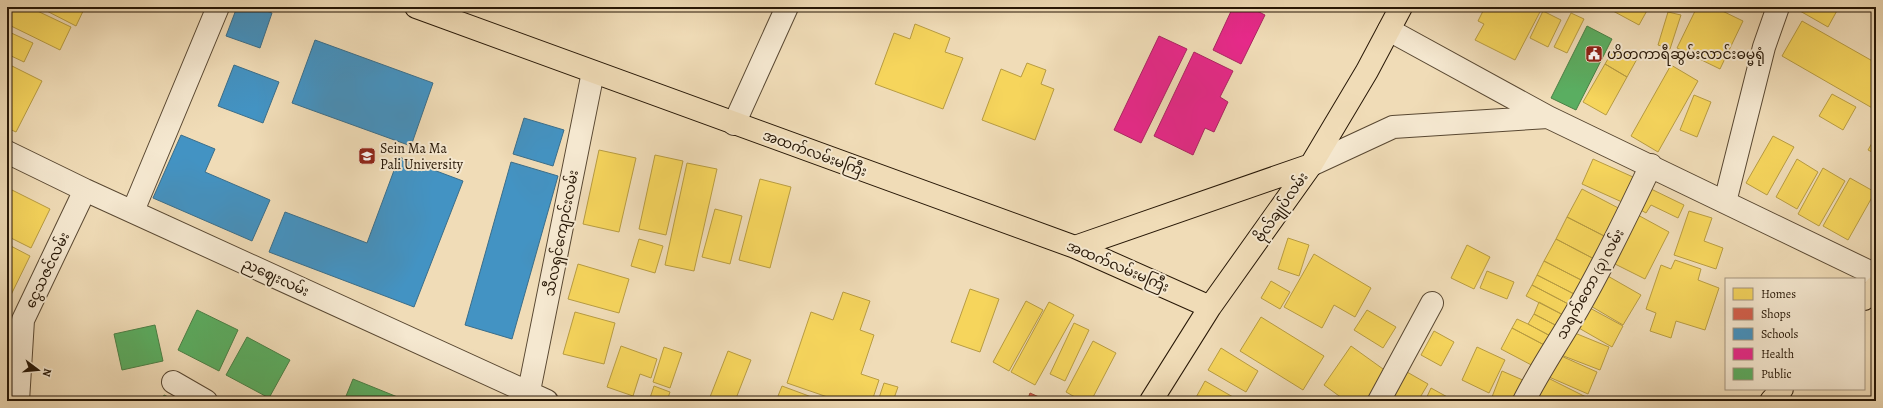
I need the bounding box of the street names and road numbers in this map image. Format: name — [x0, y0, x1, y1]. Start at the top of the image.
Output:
street label: အထက်လမ်းမကြီး — [759, 125, 870, 183]
street label: သီလရှင်ကျောင်းလမ်း — [539, 168, 585, 298]
street label: ဗိုလ်ချုပ်လမ်း — [1249, 168, 1314, 247]
street label: သရက်တော (၃) လမ်း — [1551, 225, 1631, 344]
street label: ငွေသဇင်လမ်း — [20, 229, 75, 312]
street label: အထက်လမ်းမကြီး — [1063, 235, 1172, 298]
street label: ညဈေးလမ်း — [239, 253, 313, 303]

